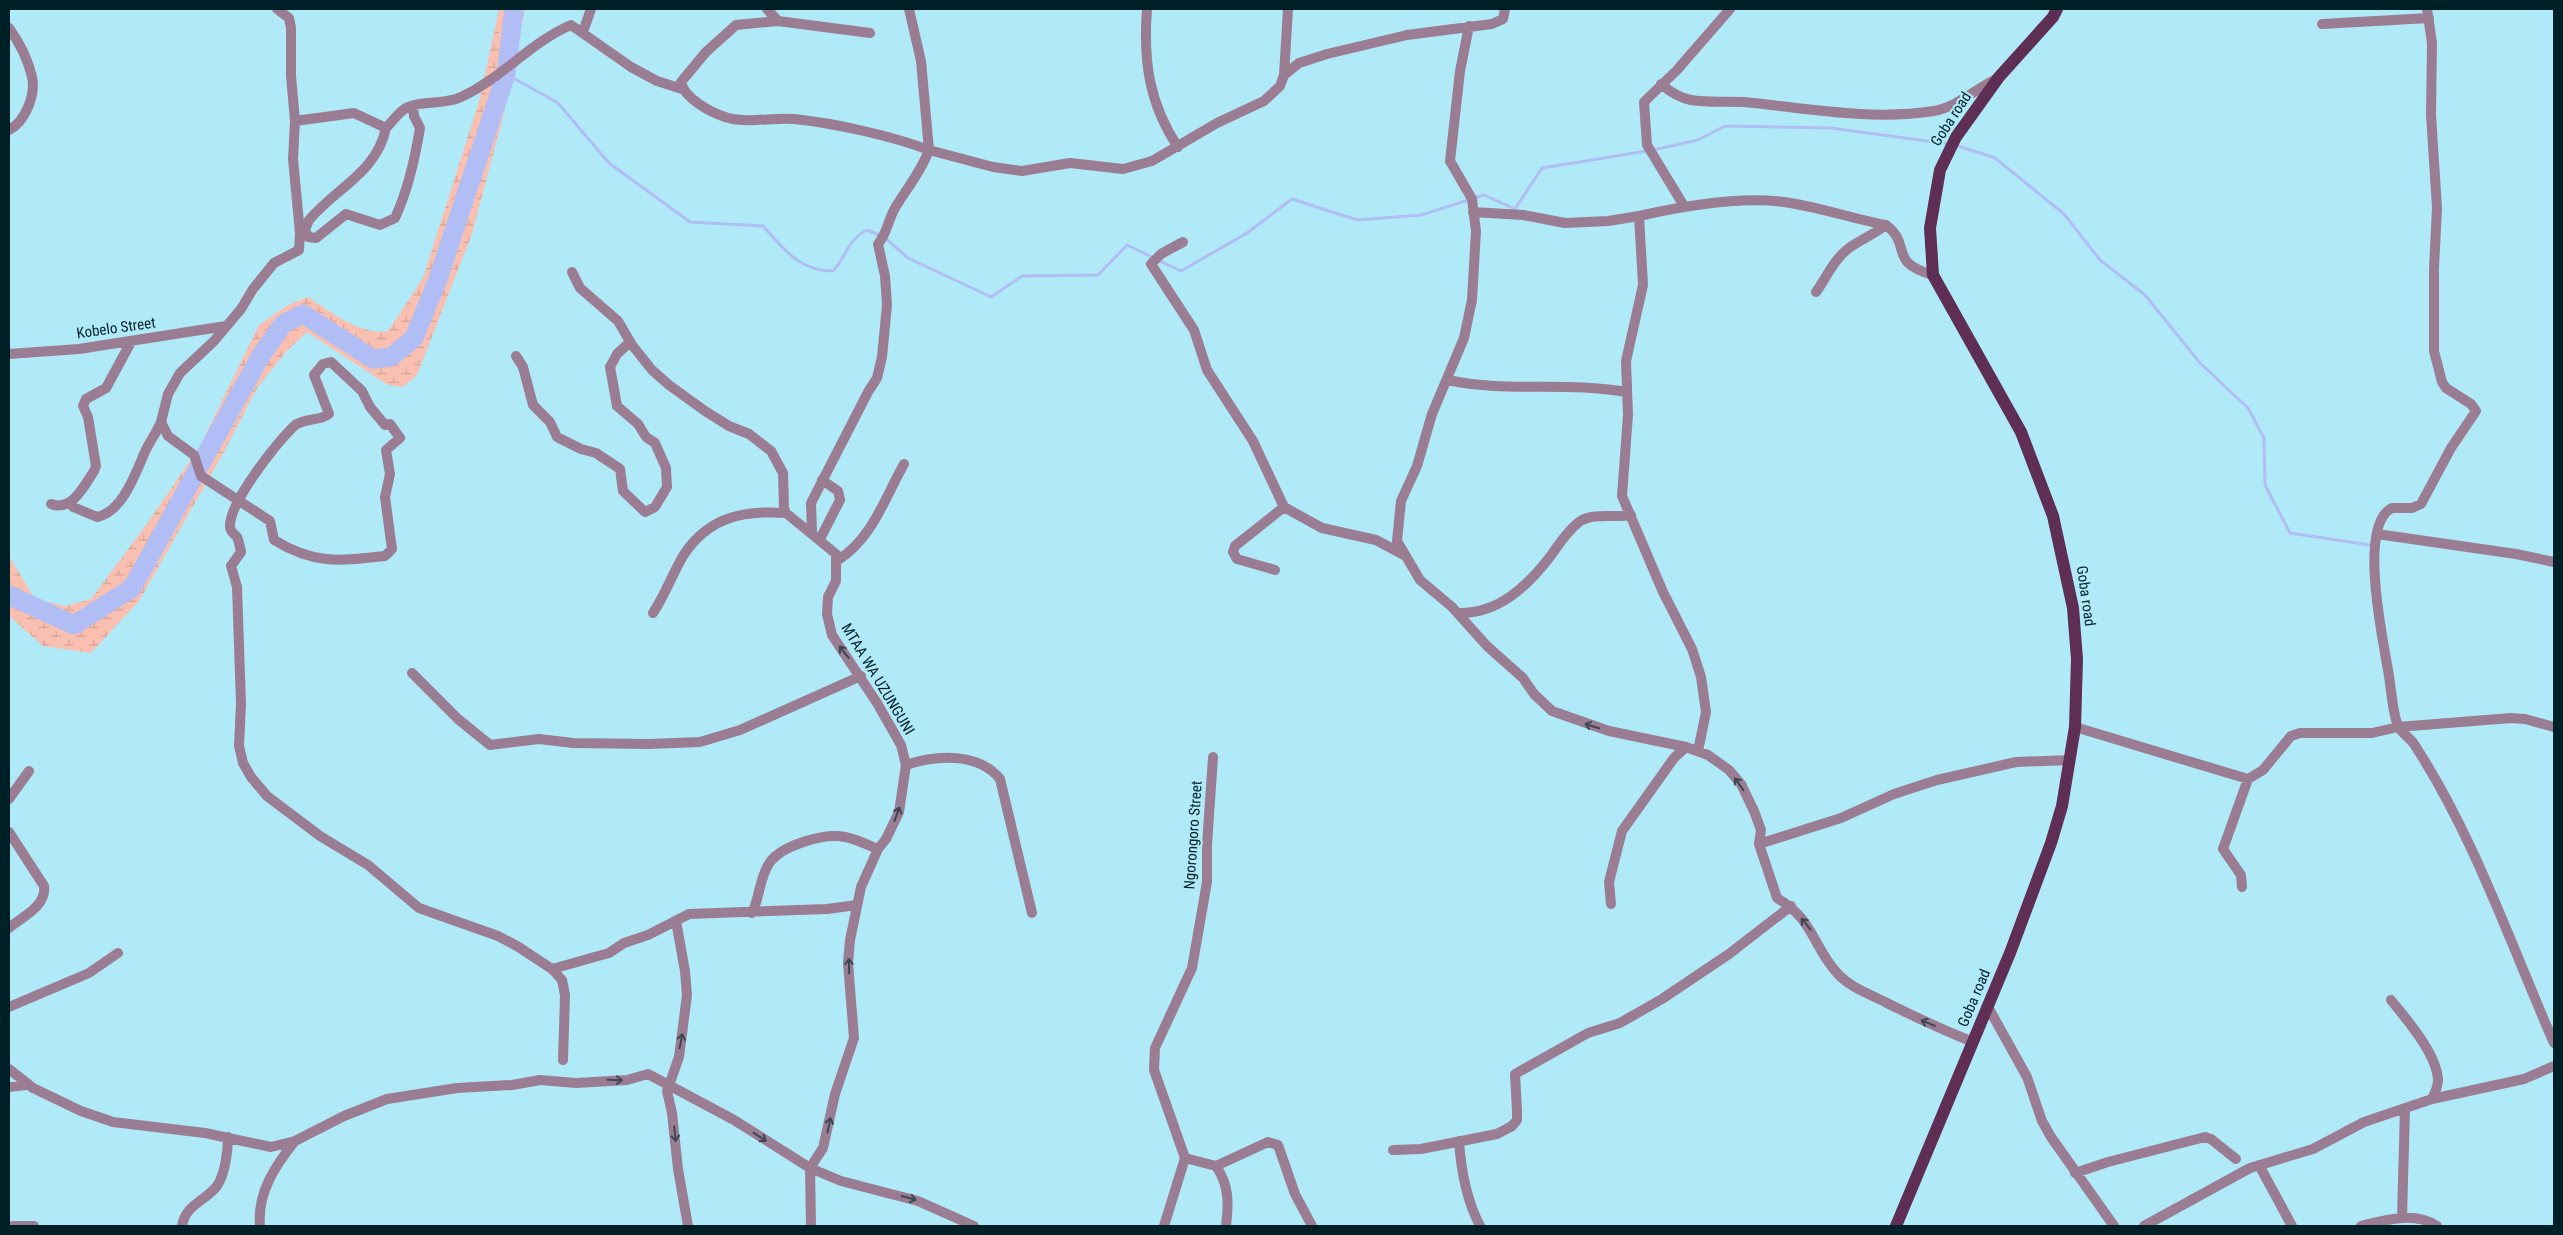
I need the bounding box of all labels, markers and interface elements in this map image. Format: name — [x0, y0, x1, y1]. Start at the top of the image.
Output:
street label: Goba road — [1927, 89, 1975, 149]
street label: Kobelo Street — [75, 314, 157, 342]
street label: Goba road — [2073, 565, 2099, 627]
street label: MTAA WA UZUNGUNI — [838, 620, 918, 738]
one-way arrow — [838, 646, 849, 659]
one-way arrow — [1585, 720, 1601, 730]
one-way arrow — [1734, 777, 1744, 791]
street label: Ngorongoro Street — [1180, 780, 1206, 890]
one-way arrow — [893, 807, 902, 822]
one-way arrow — [1801, 918, 1812, 931]
one-way arrow — [844, 959, 854, 975]
street label: Goba road — [1954, 966, 1994, 1030]
one-way arrow — [1921, 1018, 1936, 1027]
one-way arrow — [677, 1033, 686, 1049]
one-way arrow — [606, 1075, 623, 1085]
one-way arrow — [825, 1117, 834, 1133]
one-way arrow — [670, 1125, 680, 1141]
one-way arrow — [752, 1133, 766, 1143]
one-way arrow — [900, 1194, 916, 1203]

